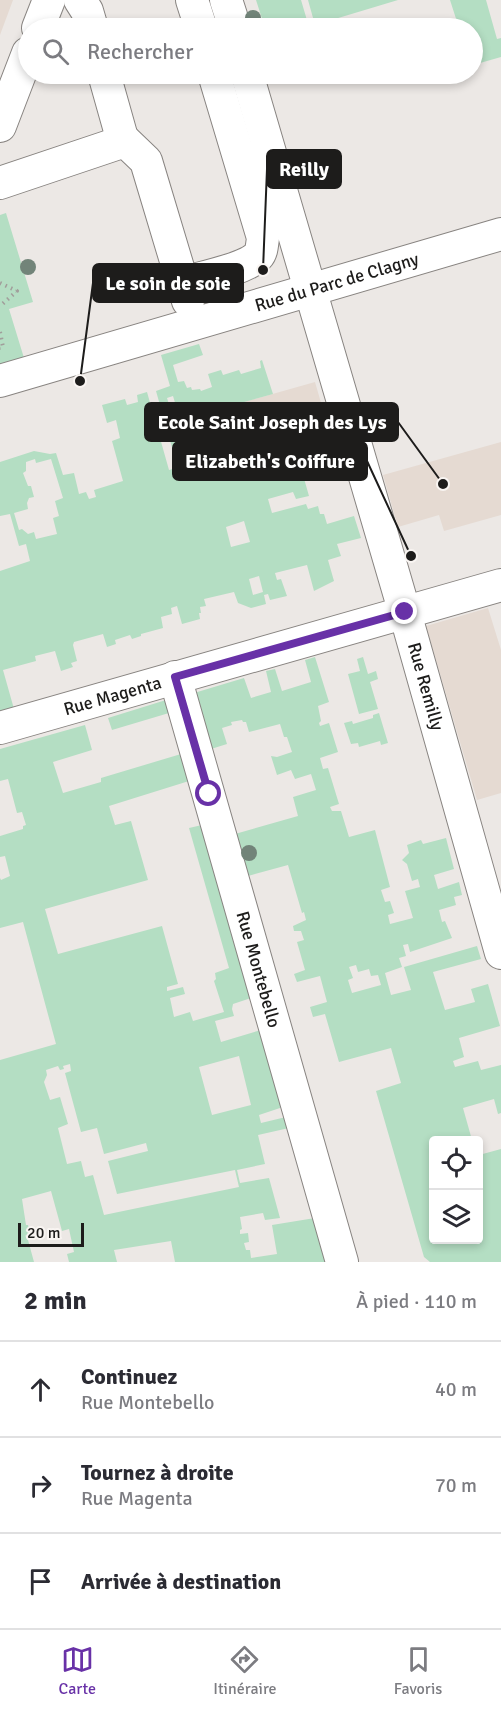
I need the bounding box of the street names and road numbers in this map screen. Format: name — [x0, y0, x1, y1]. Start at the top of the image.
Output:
street label: Rue du Parc de Clagny — [252, 248, 422, 317]
street label: Rue Remilly — [403, 640, 449, 734]
street label: Rue Magenta — [61, 671, 164, 720]
street label: Rue Montebello — [231, 909, 286, 1030]

